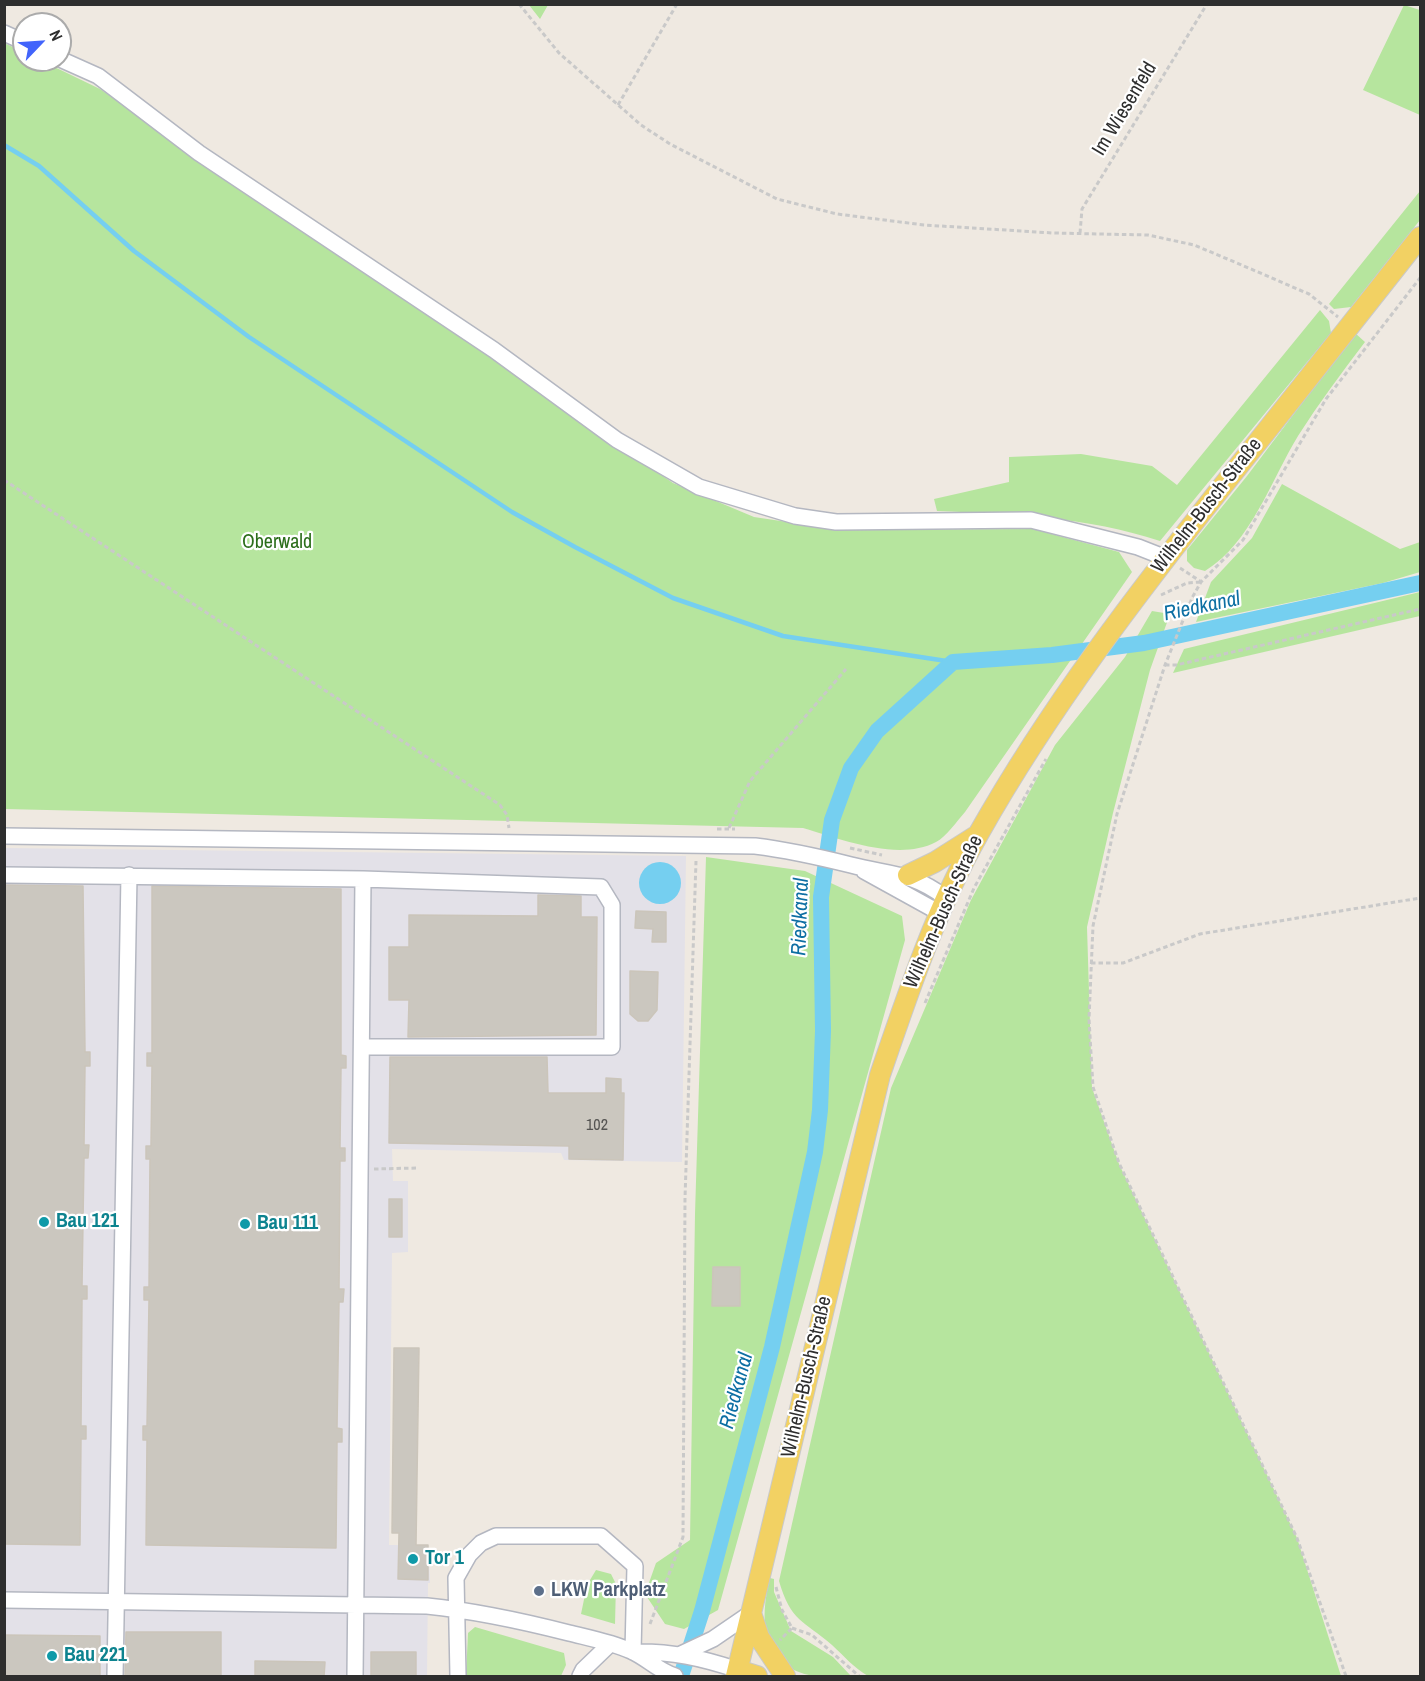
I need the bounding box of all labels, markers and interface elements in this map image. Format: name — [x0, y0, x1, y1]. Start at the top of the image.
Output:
north arrow — [12, 12, 72, 72]
text: N — [45, 26, 68, 44]
street label: Im Wiesenfeld — [1088, 58, 1162, 160]
street label: Wilhelm-Busch-Straße — [1147, 434, 1267, 578]
park label: Oberwald — [242, 531, 312, 555]
water label: Riedkanal — [1161, 587, 1243, 627]
street label: Wilhelm-Busch-Straße — [899, 832, 989, 992]
water label: Riedkanal — [787, 878, 815, 956]
house number: 102 — [586, 1116, 608, 1136]
place label: Bau 121 — [56, 1210, 119, 1234]
place label: Bau 111 — [257, 1212, 318, 1236]
marker: Bau 121 — [37, 1215, 51, 1229]
marker: Bau 111 — [238, 1217, 252, 1231]
street label: Wilhelm-Busch-Straße — [777, 1294, 837, 1460]
water label: Riedkanal — [715, 1350, 759, 1432]
place label: Tor 1 — [425, 1547, 464, 1571]
marker: Tor 1 — [406, 1552, 420, 1566]
place label: LKW Parkplatz — [551, 1579, 666, 1603]
marker: LKW Parkplatz — [532, 1584, 546, 1598]
place label: Bau 221 — [64, 1644, 127, 1668]
marker: Bau 221 — [45, 1649, 59, 1663]

